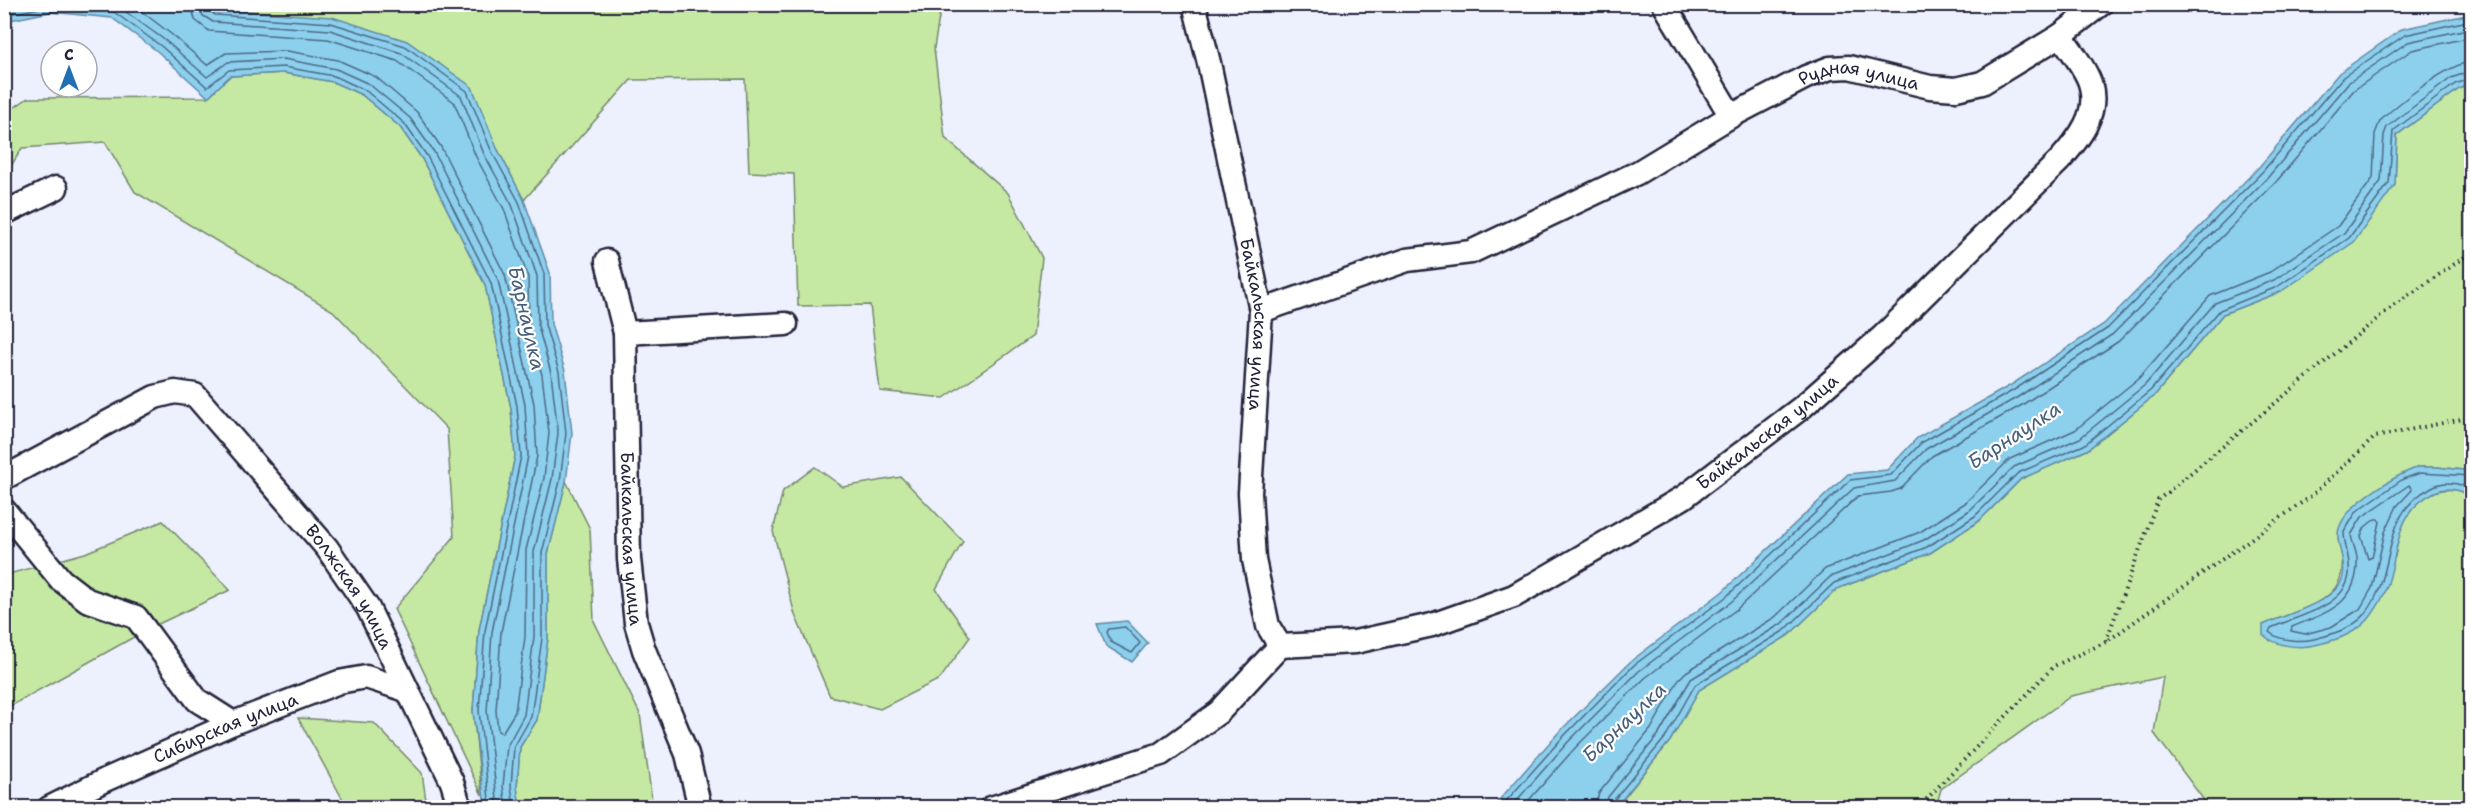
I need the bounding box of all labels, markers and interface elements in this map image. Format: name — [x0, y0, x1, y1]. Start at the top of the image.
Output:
north arrow — [39, 39, 99, 99]
text: С — [64, 44, 74, 65]
street label: Рудная улица — [1794, 55, 1922, 96]
street label: Байкальская улица — [1234, 236, 1273, 411]
water label: Барнаулка — [502, 263, 552, 373]
street label: Байкальская улица — [1692, 369, 1843, 495]
water label: Барнаулка — [1962, 395, 2066, 475]
street label: Байкальская улица — [615, 452, 648, 627]
street label: Волжская улица — [300, 519, 398, 653]
water label: Барнаулка — [1576, 676, 1672, 768]
street label: Сибирская улица — [150, 687, 301, 769]

